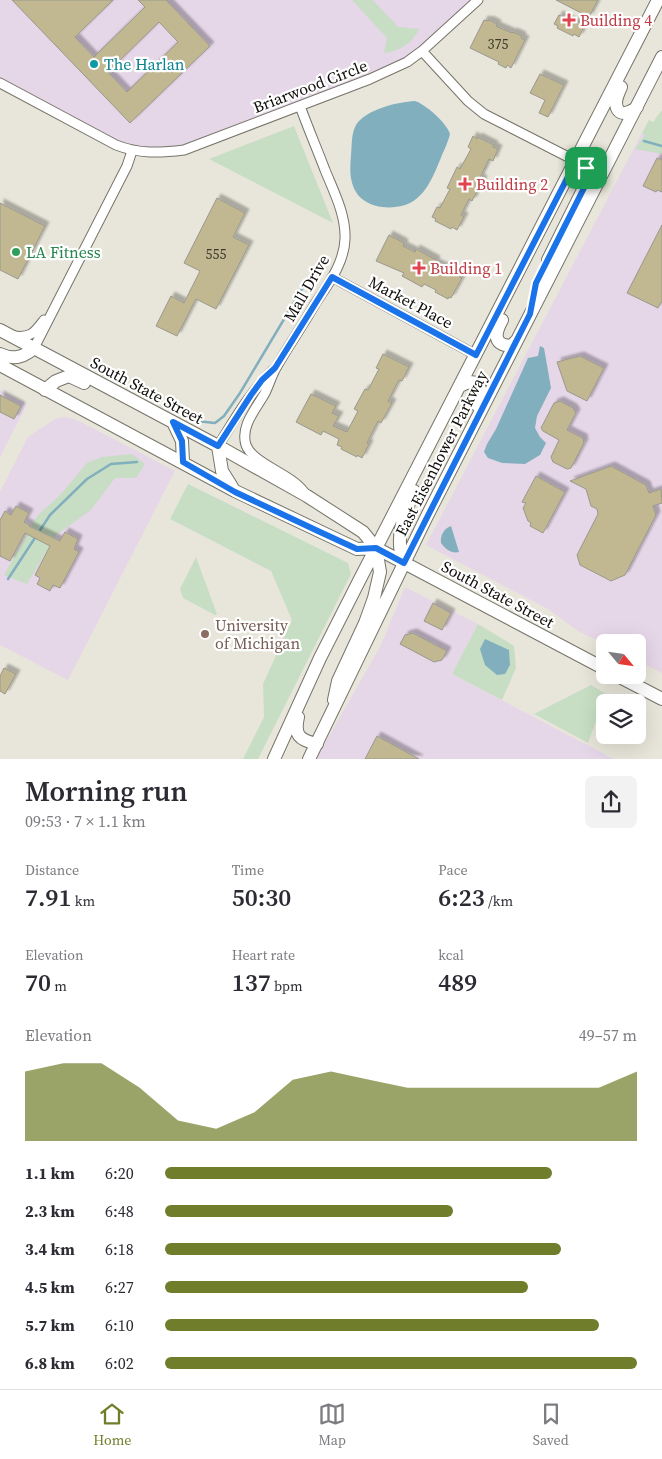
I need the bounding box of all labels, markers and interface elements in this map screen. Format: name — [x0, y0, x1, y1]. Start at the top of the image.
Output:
place label: Building 4 — [580, 9, 652, 31]
marker: Building 4 — [562, 13, 576, 27]
house number: 375 — [488, 34, 509, 54]
place label: The Harlan — [104, 53, 185, 75]
street label: Briarwood Circle — [250, 54, 370, 118]
marker: The Harlan — [88, 58, 100, 70]
pin — [565, 147, 607, 189]
icon: arrive — [572, 154, 600, 182]
place label: Building 2 — [476, 173, 548, 195]
marker: Building 2 — [458, 177, 472, 191]
place label: LA Fitness — [26, 241, 101, 263]
house number: 555 — [206, 244, 227, 264]
marker: LA Fitness — [10, 246, 22, 258]
street label: Mall Drive — [278, 250, 334, 326]
place label: Building 1 — [430, 257, 502, 279]
marker: Building 1 — [412, 261, 426, 275]
street label: Market Place — [365, 271, 457, 333]
street label: South State Street — [87, 351, 208, 429]
street label: East Eisenhower Parkway — [390, 366, 493, 539]
street label: South State Street — [438, 555, 559, 633]
place label: University of Michigan — [215, 614, 300, 654]
marker: University of Michigan — [199, 628, 211, 640]
north arrow — [596, 634, 646, 684]
map controls — [596, 634, 646, 744]
button: layers — [596, 694, 646, 744]
text: Morning run — [25, 772, 188, 810]
button: share — [585, 776, 637, 828]
text: 09:53 · 7 × 1.1 km — [25, 810, 146, 832]
text: Distance — [25, 860, 79, 880]
text: Time — [232, 860, 264, 880]
text: Pace — [438, 860, 468, 880]
text: 7.91 — [25, 880, 72, 914]
text: 50:30 — [232, 880, 291, 914]
text: 6:23 — [438, 880, 485, 914]
text: km — [72, 891, 95, 911]
text: /km — [485, 891, 513, 911]
text: Elevation — [25, 945, 83, 965]
text: Heart rate — [232, 945, 295, 965]
text: kcal — [438, 945, 464, 965]
text: 70 — [25, 965, 51, 999]
text: 137 — [232, 965, 271, 999]
text: 489 — [438, 965, 477, 999]
text: m — [51, 976, 67, 996]
text: bpm — [271, 976, 303, 996]
text: Elevation — [25, 1024, 92, 1046]
text: 49–57 m — [579, 1024, 637, 1046]
text: 1.1 km — [25, 1162, 75, 1184]
text: 6:20 — [105, 1162, 134, 1184]
text: 2.3 km — [25, 1200, 75, 1222]
text: 6:48 — [105, 1200, 134, 1222]
text: 3.4 km — [25, 1238, 75, 1260]
text: 6:18 — [105, 1238, 134, 1260]
text: 4.5 km — [25, 1276, 75, 1298]
text: 6:27 — [105, 1276, 134, 1298]
text: 5.7 km — [25, 1314, 75, 1336]
text: 6:10 — [105, 1314, 134, 1336]
text: 6.8 km — [25, 1352, 75, 1374]
text: 6:02 — [105, 1352, 134, 1374]
tab: Home — [93, 1400, 132, 1450]
tab: Map — [318, 1400, 346, 1450]
tab: Saved — [533, 1400, 569, 1450]

